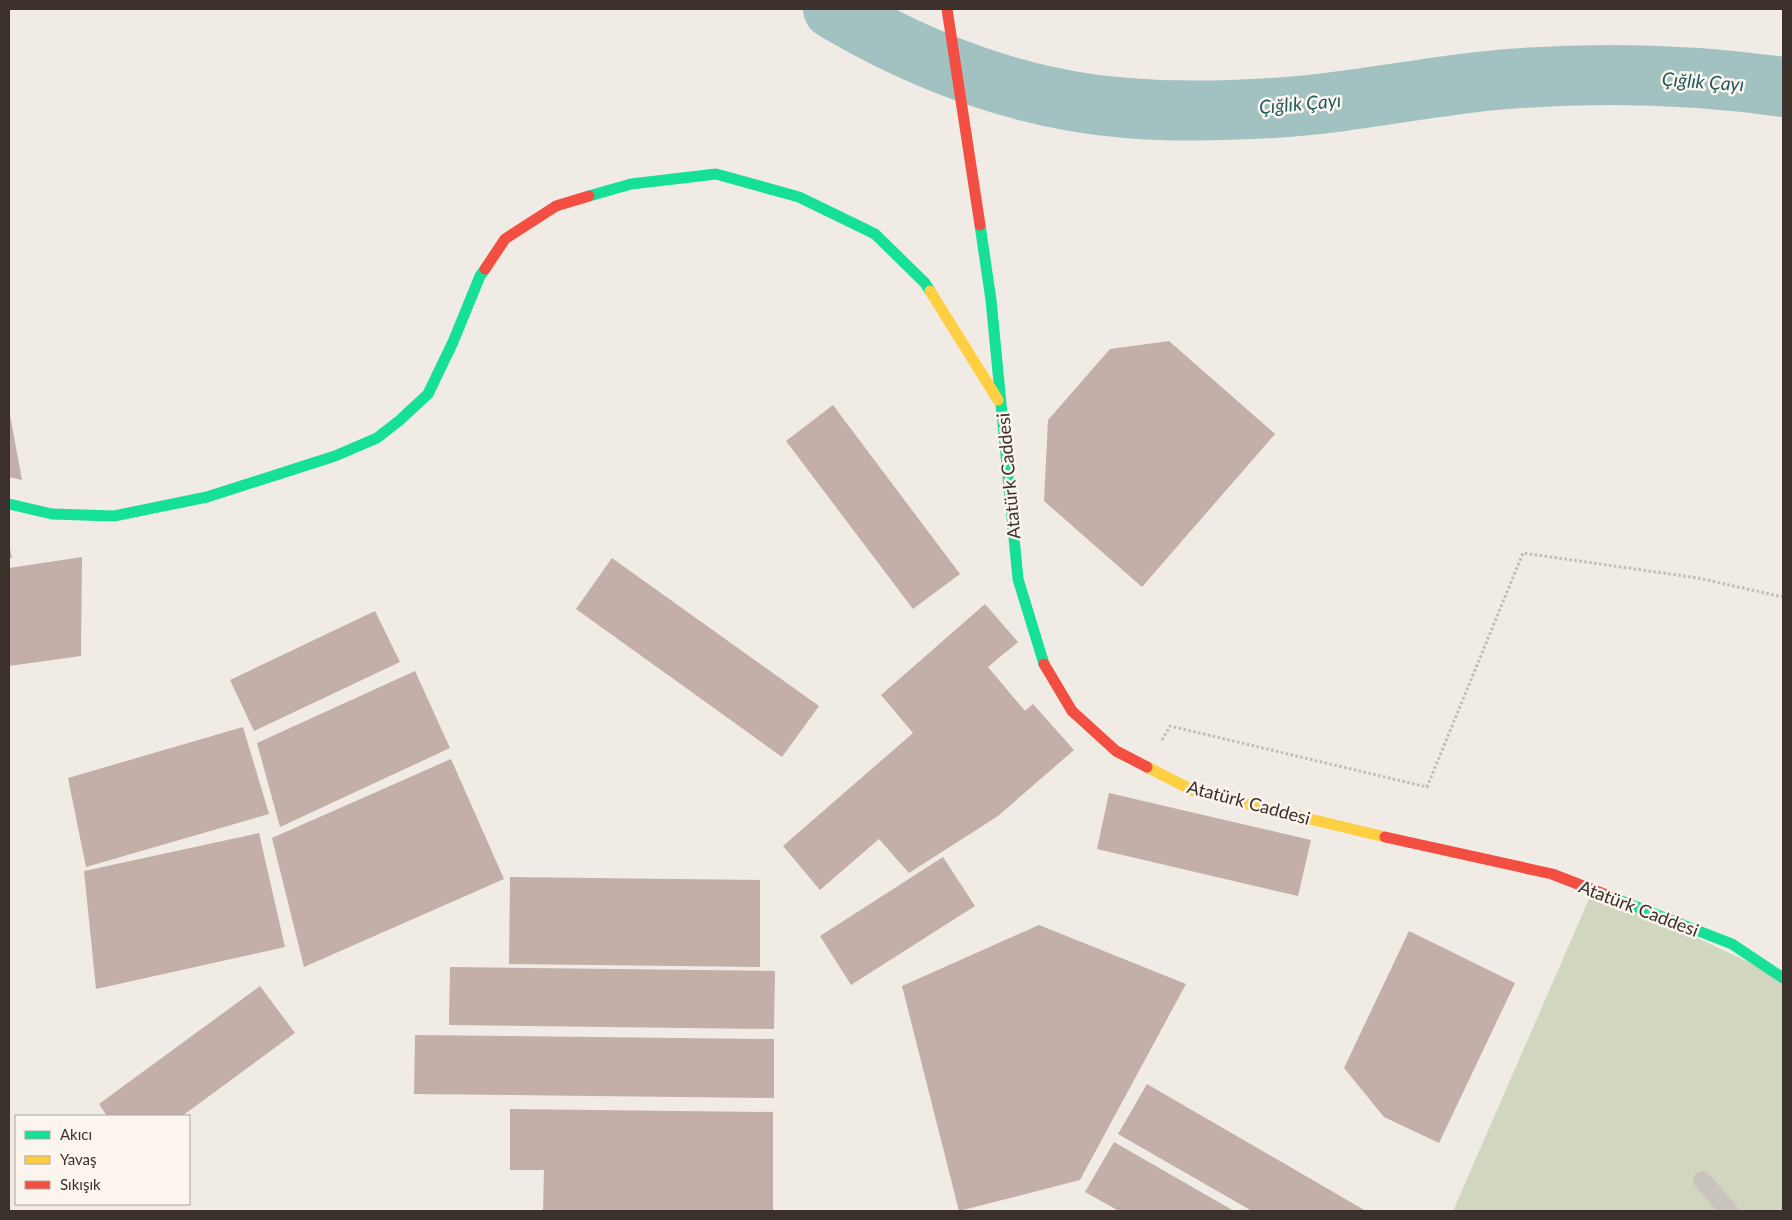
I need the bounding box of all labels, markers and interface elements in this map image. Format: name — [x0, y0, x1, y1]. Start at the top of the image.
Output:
water label: Çığlık Çayı — [1661, 67, 1745, 95]
water label: Çığlık Çayı — [1258, 88, 1342, 118]
street label: Atatürk Caddesi — [992, 412, 1024, 540]
street label: Atatürk Caddesi — [1185, 775, 1313, 829]
street label: Atatürk Caddesi — [1576, 875, 1702, 941]
legend — [15, 1115, 190, 1205]
text: Akıcı — [60, 1125, 92, 1143]
text: Yavaş — [60, 1150, 97, 1168]
text: Sıkışık — [60, 1175, 101, 1193]

